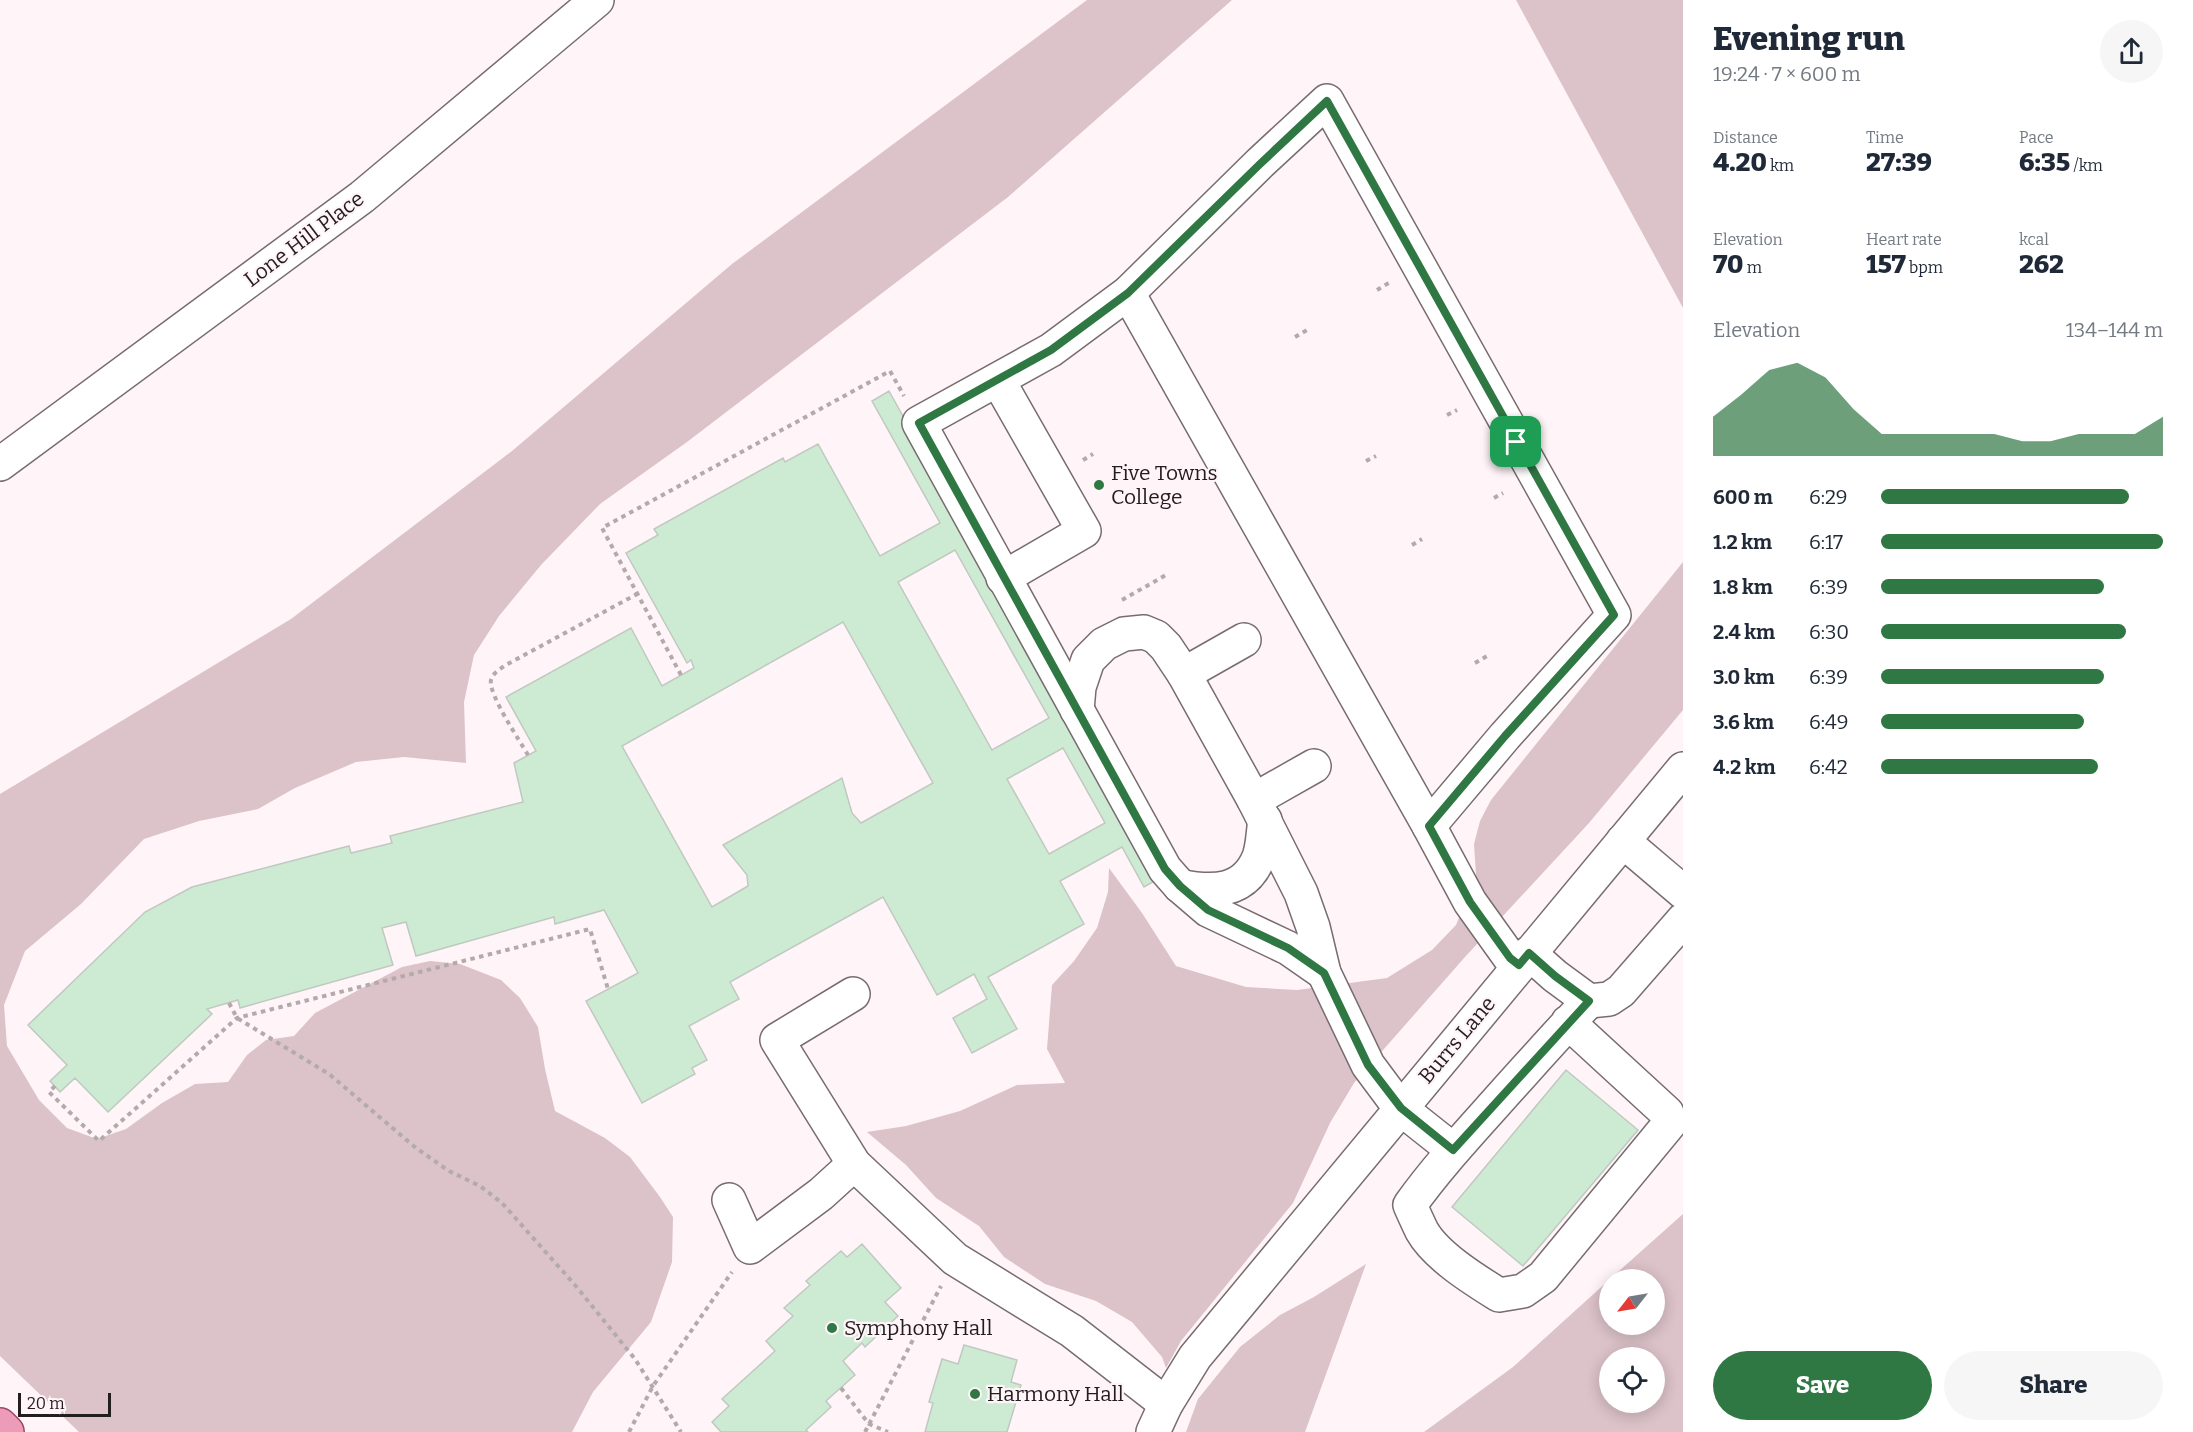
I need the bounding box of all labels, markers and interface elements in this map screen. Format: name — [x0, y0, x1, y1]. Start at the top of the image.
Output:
text: Evening run — [1713, 19, 1905, 59]
button: share — [2100, 20, 2163, 83]
text: 19:24 · 7 × 600 m — [1713, 62, 1860, 86]
text: Distance — [1713, 128, 1778, 147]
text: Time — [1866, 128, 1904, 147]
text: Pace — [2019, 128, 2054, 147]
text: 4.20 — [1713, 147, 1767, 178]
text: 27:39 — [1866, 147, 1932, 178]
text: 6:35 — [2019, 147, 2070, 178]
text: km — [1767, 156, 1794, 175]
text: /km — [2070, 156, 2103, 175]
street label: Lone Hill Place — [239, 186, 369, 292]
text: Elevation — [1713, 230, 1783, 249]
text: Heart rate — [1866, 230, 1942, 249]
text: kcal — [2019, 230, 2049, 249]
text: 70 — [1713, 249, 1743, 280]
text: 157 — [1866, 249, 1906, 280]
text: 262 — [2019, 249, 2064, 280]
text: m — [1743, 258, 1762, 277]
text: bpm — [1906, 258, 1943, 277]
text: Elevation — [1713, 318, 1800, 342]
text: 134–144 m — [2066, 318, 2163, 342]
pin — [1490, 416, 1541, 467]
icon: arrive — [1499, 425, 1532, 458]
place label: Five Towns College — [1111, 460, 1218, 510]
marker: Five Towns College — [1092, 478, 1106, 492]
text: 600 m — [1713, 485, 1773, 509]
text: 6:29 — [1809, 485, 1848, 509]
text: 1.2 km — [1713, 530, 1772, 554]
text: 6:17 — [1809, 530, 1843, 554]
text: 1.8 km — [1713, 575, 1773, 599]
text: 6:39 — [1809, 575, 1848, 599]
text: 2.4 km — [1713, 620, 1775, 644]
text: 6:30 — [1809, 620, 1849, 644]
text: 3.0 km — [1713, 665, 1775, 689]
text: 6:39 — [1809, 665, 1848, 689]
text: 3.6 km — [1713, 710, 1774, 734]
text: 6:49 — [1809, 710, 1848, 734]
text: 4.2 km — [1713, 755, 1775, 779]
text: 6:42 — [1809, 755, 1848, 779]
street label: Burrs Lane — [1413, 991, 1501, 1089]
north arrow — [1599, 1269, 1665, 1335]
map controls — [1599, 1269, 1665, 1413]
place label: Symphony Hall — [844, 1315, 992, 1341]
marker: Symphony Hall — [825, 1321, 839, 1335]
button: locate — [1599, 1347, 1665, 1413]
button: Save — [1713, 1351, 1932, 1420]
button: Share — [1944, 1351, 2163, 1420]
place label: Harmony Hall — [987, 1381, 1124, 1407]
marker: Harmony Hall — [968, 1387, 982, 1401]
scale bar — [18, 1390, 111, 1418]
text: 20 m — [27, 1394, 64, 1413]

